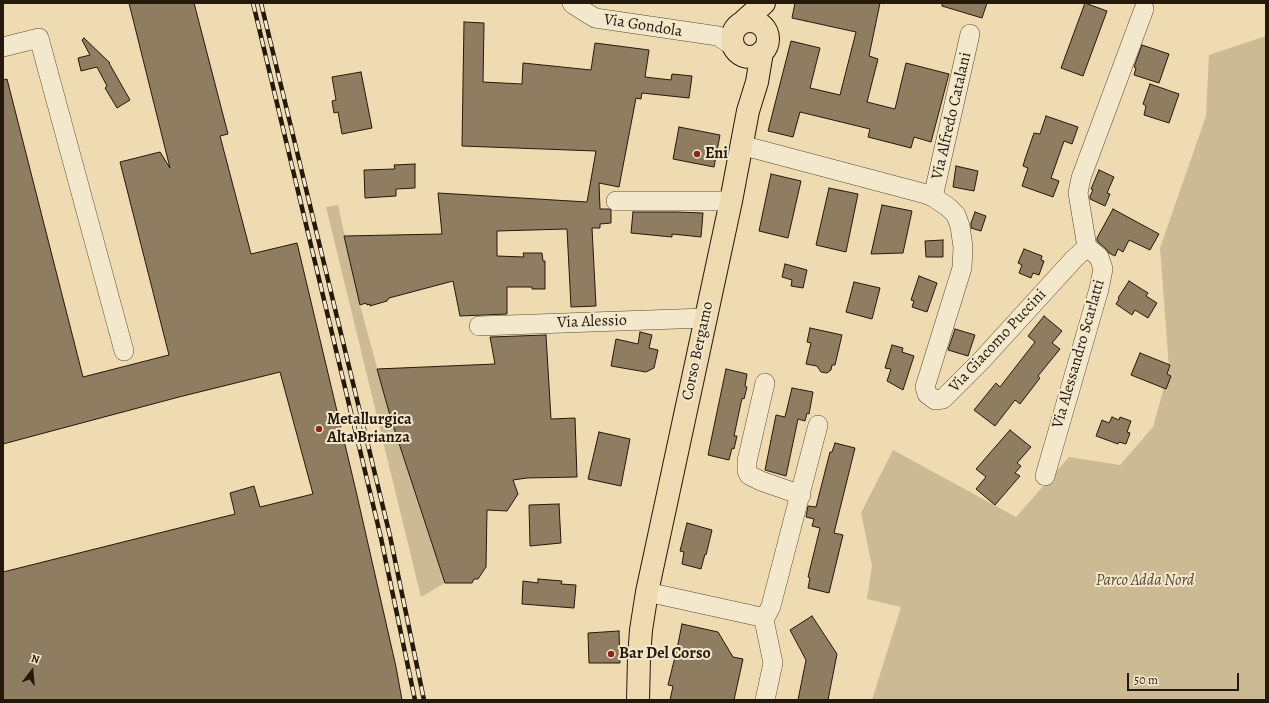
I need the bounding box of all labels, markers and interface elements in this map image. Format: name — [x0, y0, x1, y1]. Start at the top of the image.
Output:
street label: Via Gondola — [602, 10, 684, 42]
street label: Via Alfredo Catalani — [928, 50, 976, 182]
place label: Eni — [705, 144, 728, 164]
marker: Eni — [692, 149, 702, 159]
street label: Via Alessandro Scarlatti — [1049, 277, 1109, 431]
street label: Via Giacomo Puccini — [945, 285, 1051, 397]
street label: Corso Bergamo — [678, 300, 718, 402]
street label: Via Alessio — [557, 311, 627, 333]
place label: Metallurgica Alta Brianza — [327, 410, 412, 448]
marker: Metallurgica Alta Brianza — [314, 424, 324, 434]
park label: Parco Adda Nord — [1096, 571, 1194, 591]
place label: Bar Del Corso — [619, 644, 711, 664]
marker: Bar Del Corso — [606, 649, 616, 659]
north arrow — [12, 651, 52, 691]
text: N — [30, 651, 41, 667]
scale bar — [1129, 665, 1241, 691]
text: 50 m — [1134, 672, 1158, 688]

